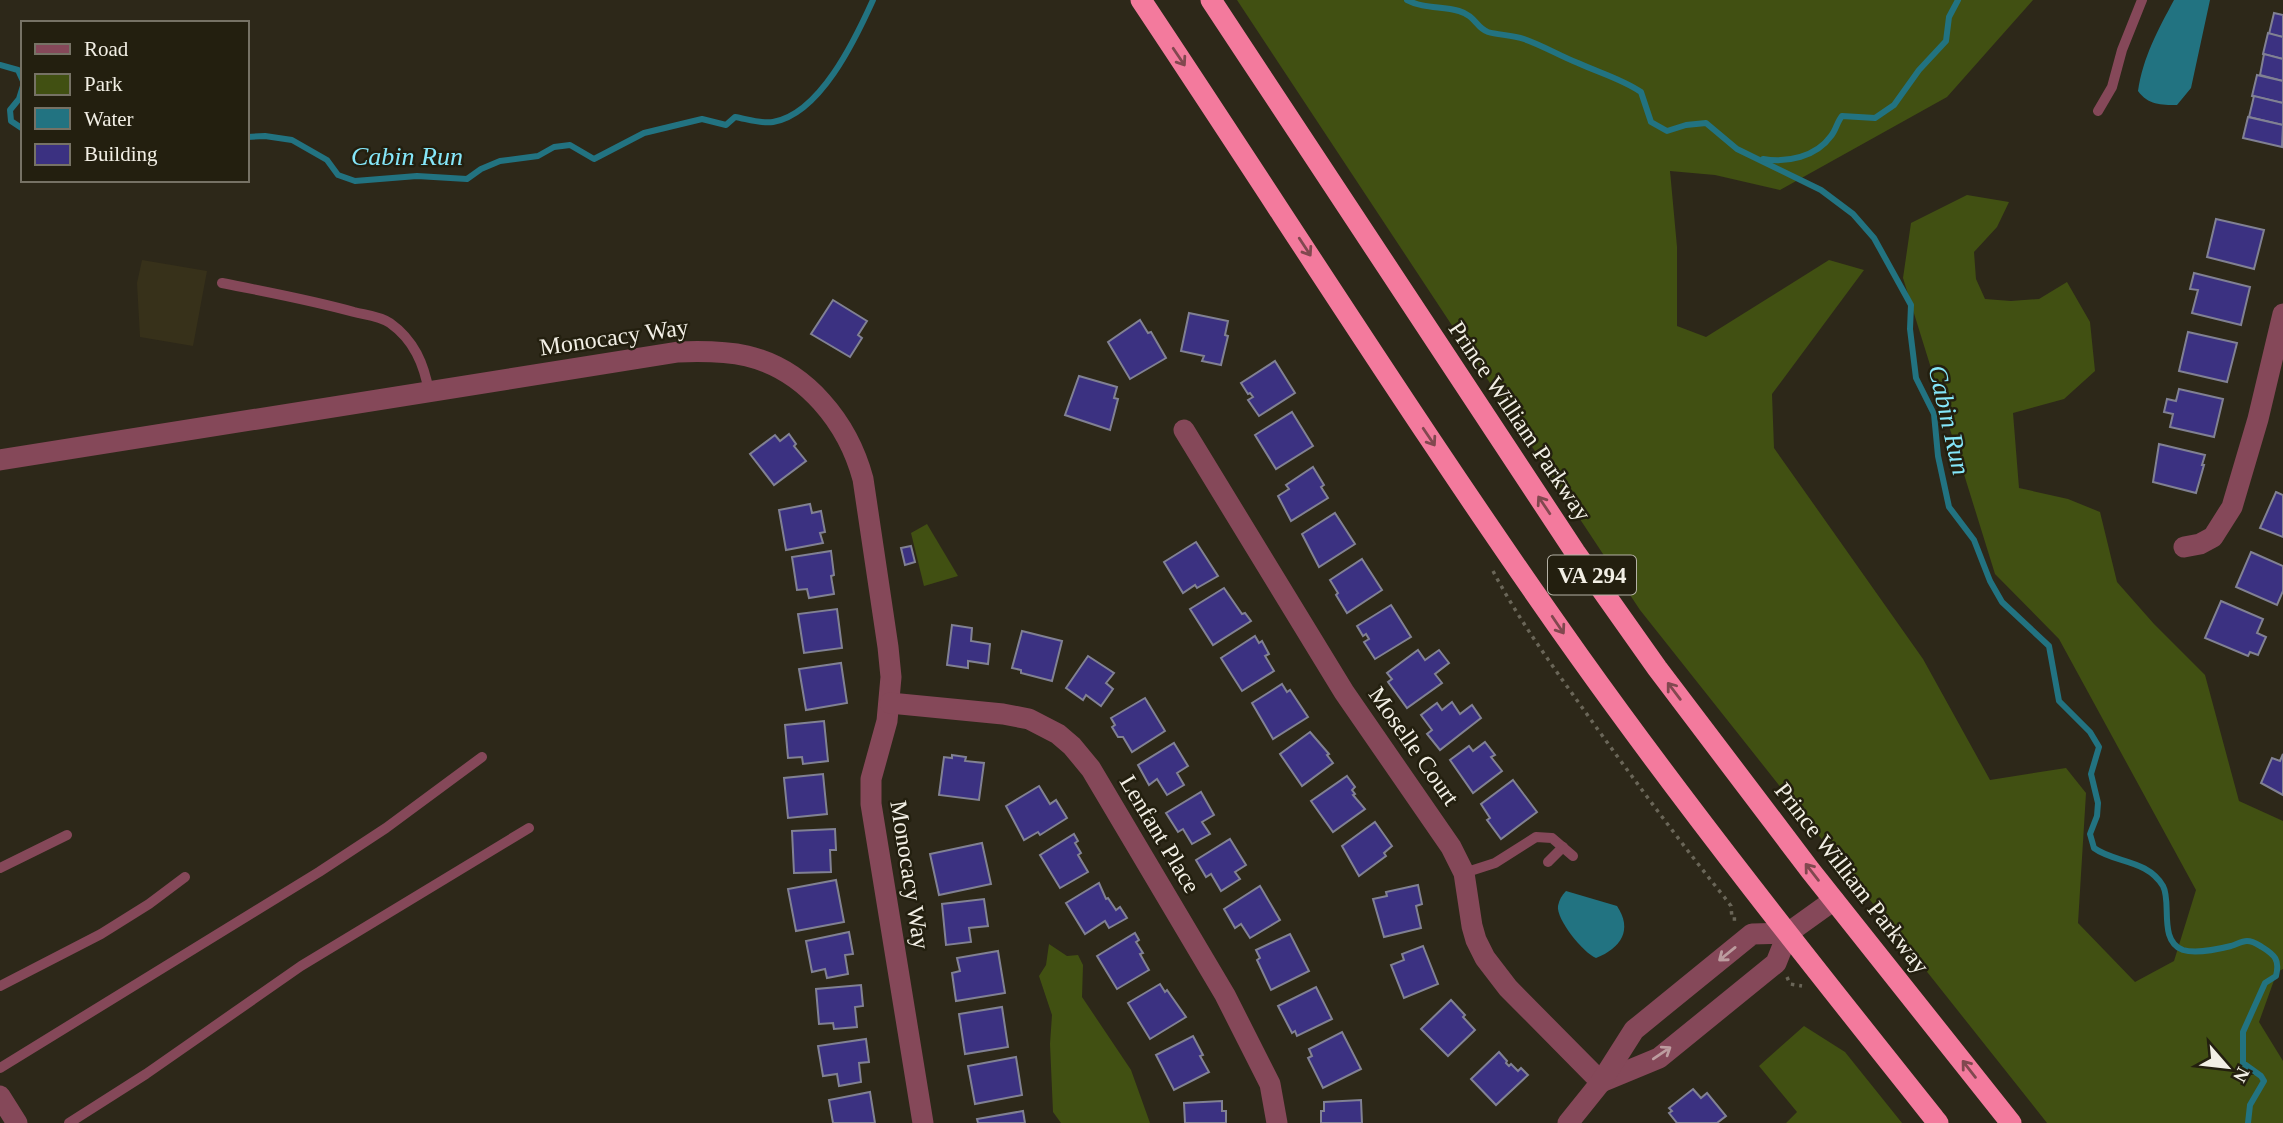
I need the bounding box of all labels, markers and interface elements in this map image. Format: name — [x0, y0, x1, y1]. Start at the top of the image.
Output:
legend — [21, 21, 248, 182]
text: Road — [84, 37, 129, 61]
one-way arrow — [1172, 47, 1186, 66]
text: Park — [84, 72, 123, 96]
text: Water — [84, 107, 134, 131]
text: Building — [84, 142, 158, 166]
water label: Cabin Run — [351, 142, 463, 171]
one-way arrow — [1298, 236, 1312, 256]
street label: Monocacy Way — [538, 314, 690, 360]
street label: Prince William Parkway — [1444, 317, 1596, 525]
water label: Cabin Run — [1922, 362, 1976, 478]
one-way arrow — [1422, 427, 1437, 446]
one-way arrow — [1537, 495, 1551, 515]
road number: VA 294 — [1548, 555, 1636, 594]
one-way arrow — [1551, 615, 1565, 634]
street label: Moselle Court — [1364, 682, 1464, 810]
one-way arrow — [1667, 682, 1682, 701]
street label: Lenfant Place — [1115, 770, 1205, 898]
street label: Prince William Parkway — [1770, 778, 1934, 978]
street label: Monocacy Way — [885, 799, 935, 951]
one-way arrow — [1804, 864, 1819, 882]
one-way arrow — [1718, 947, 1736, 962]
north arrow — [2192, 1032, 2262, 1102]
one-way arrow — [1652, 1046, 1671, 1061]
one-way arrow — [1961, 1061, 1976, 1079]
text: N — [2229, 1064, 2254, 1086]

